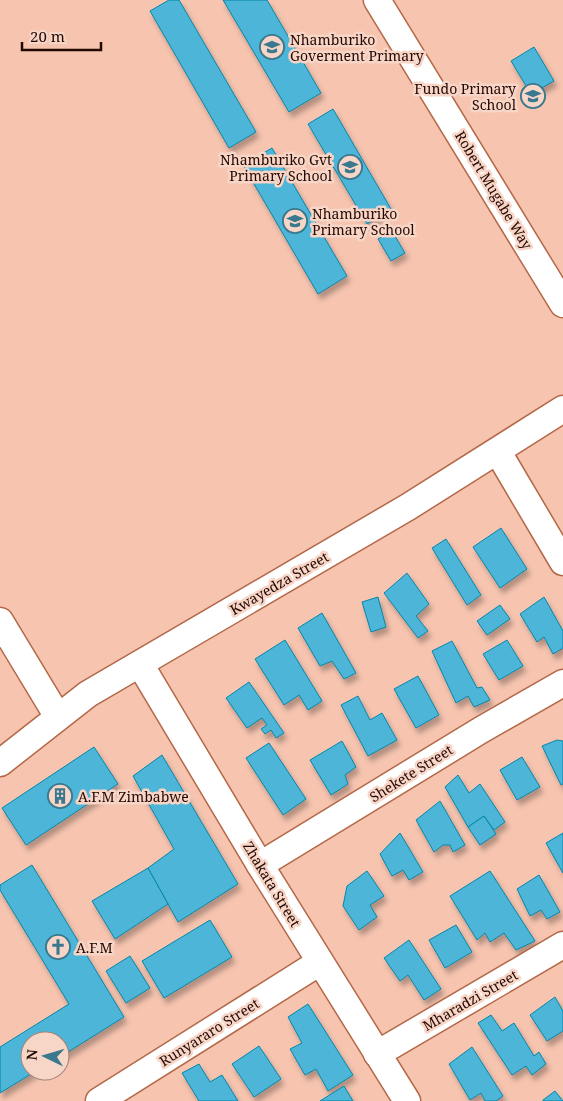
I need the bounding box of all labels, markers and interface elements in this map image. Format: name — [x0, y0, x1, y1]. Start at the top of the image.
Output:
scale bar — [22, 20, 101, 52]
text: 20 m — [30, 26, 65, 46]
place label: Nhamburiko Goverment Primary — [290, 30, 424, 65]
school or university icon: Nhamburiko Goverment Primary — [259, 34, 285, 60]
place label: Fundo Primary School — [414, 79, 517, 114]
school or university icon: Fundo Primary School — [520, 83, 546, 109]
street label: Robert Mugabe Way — [451, 127, 537, 253]
place label: Nhamburiko Gvt Primary School — [220, 150, 333, 185]
school or university icon: Nhamburiko Gvt Primary School — [337, 154, 363, 180]
place label: Nhamburiko Primary School — [312, 204, 415, 239]
school or university icon: Nhamburiko Primary School — [282, 208, 308, 234]
street label: Kwayedza Street — [226, 547, 332, 619]
street label: Shekete Street — [366, 740, 456, 806]
building icon: A.F.M Zimbabwe — [47, 783, 73, 809]
place label: A.F.M Zimbabwe — [78, 787, 189, 806]
street label: Zhakata Street — [239, 838, 305, 930]
church icon: A.F.M — [45, 934, 71, 960]
place label: A.F.M — [76, 938, 113, 957]
street label: Mharadzi Street — [419, 965, 521, 1035]
street label: Runyararo Street — [156, 994, 263, 1070]
north arrow — [20, 1031, 70, 1081]
text: N — [22, 1048, 41, 1061]

